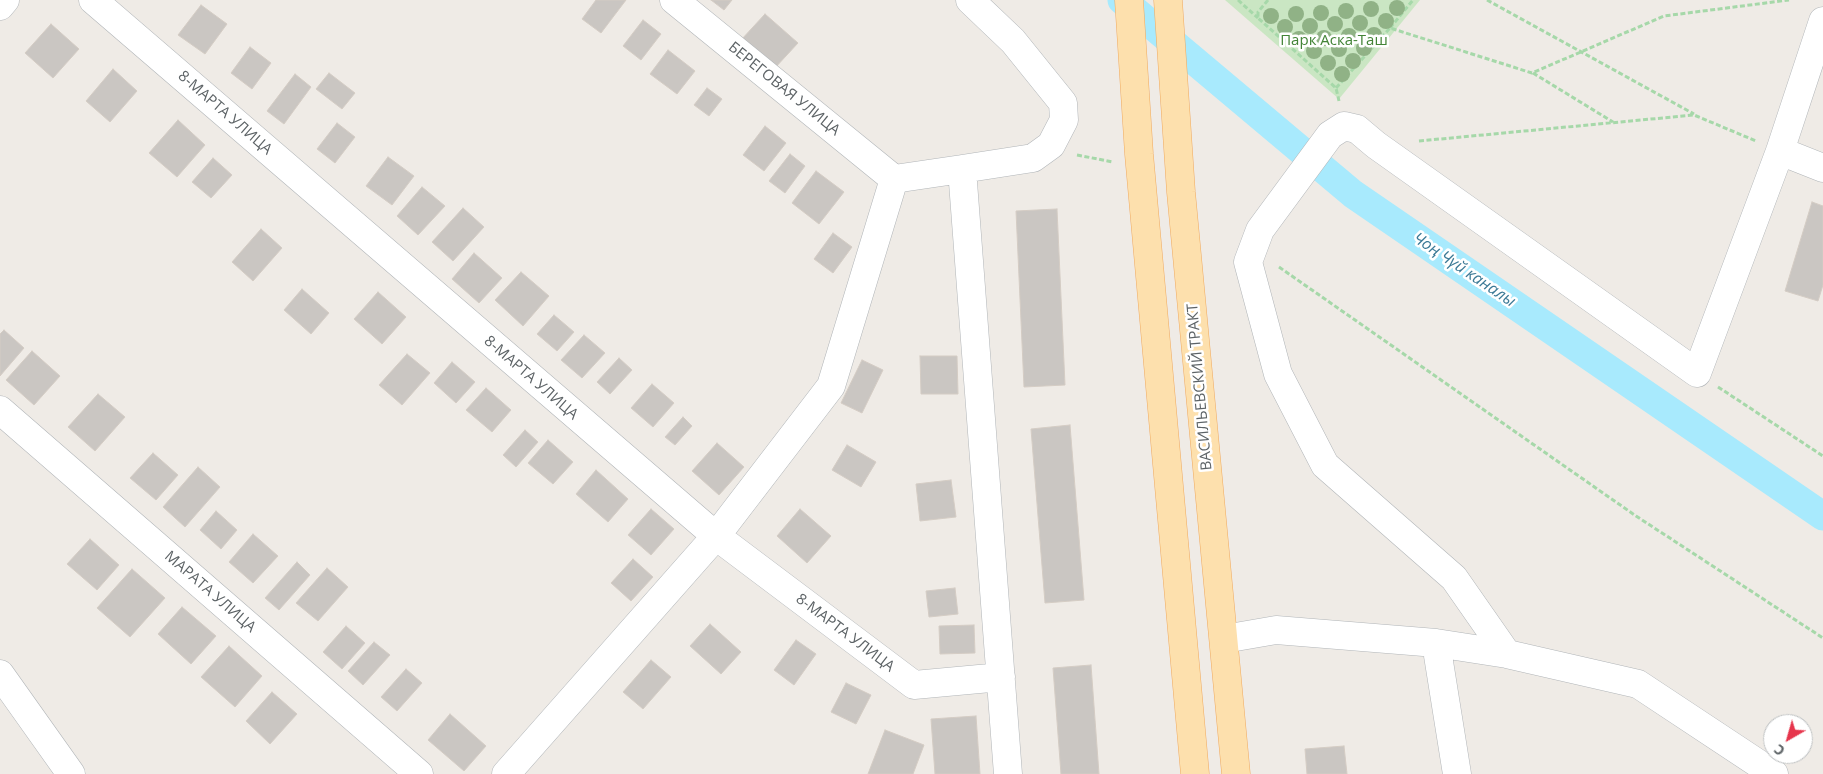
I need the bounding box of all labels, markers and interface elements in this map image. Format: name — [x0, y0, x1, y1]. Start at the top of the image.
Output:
park label: Парк Аска-Таш — [1280, 32, 1388, 50]
street label: БЕРЕГОВАЯ УЛИЦА — [724, 38, 844, 140]
street label: 8-МАРТА УЛИЦА — [174, 67, 276, 159]
water label: Чоң Чүй каналы — [1409, 229, 1519, 311]
street label: ВАСИЛЬЕВСКИЙ ТРАКТ — [1184, 303, 1216, 471]
street label: 8-МАРТА УЛИЦА — [480, 332, 582, 424]
street label: МАРАТА УЛИЦА — [161, 548, 259, 636]
street label: 8-МАРТА УЛИЦА — [792, 590, 898, 676]
north arrow — [1763, 714, 1813, 764]
text: С — [1770, 740, 1788, 761]

